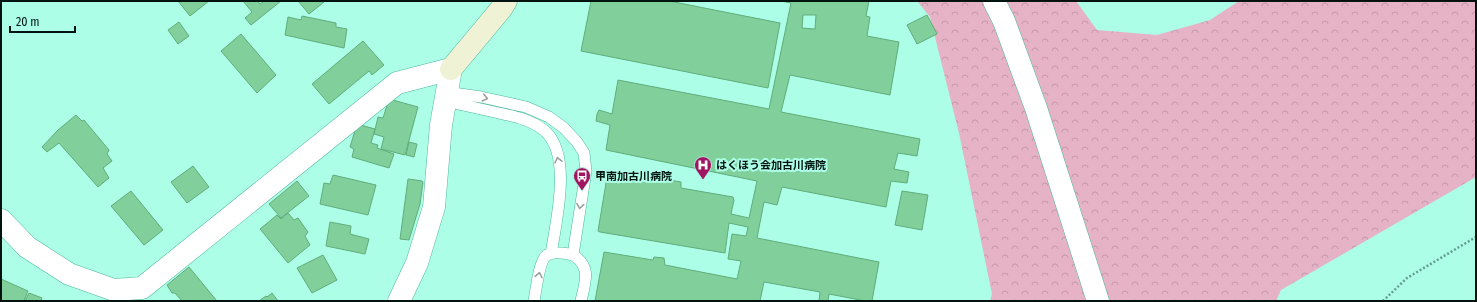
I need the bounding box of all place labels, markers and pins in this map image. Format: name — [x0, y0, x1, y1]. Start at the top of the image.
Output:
hospital icon: はくほう会加古川病院 — [693, 155, 713, 180]
place label: はくほう会加古川病院 — [716, 159, 826, 172]
bus stop icon: 甲南加古川病院 — [572, 166, 592, 191]
place label: 甲南加古川病院 — [595, 170, 672, 183]

